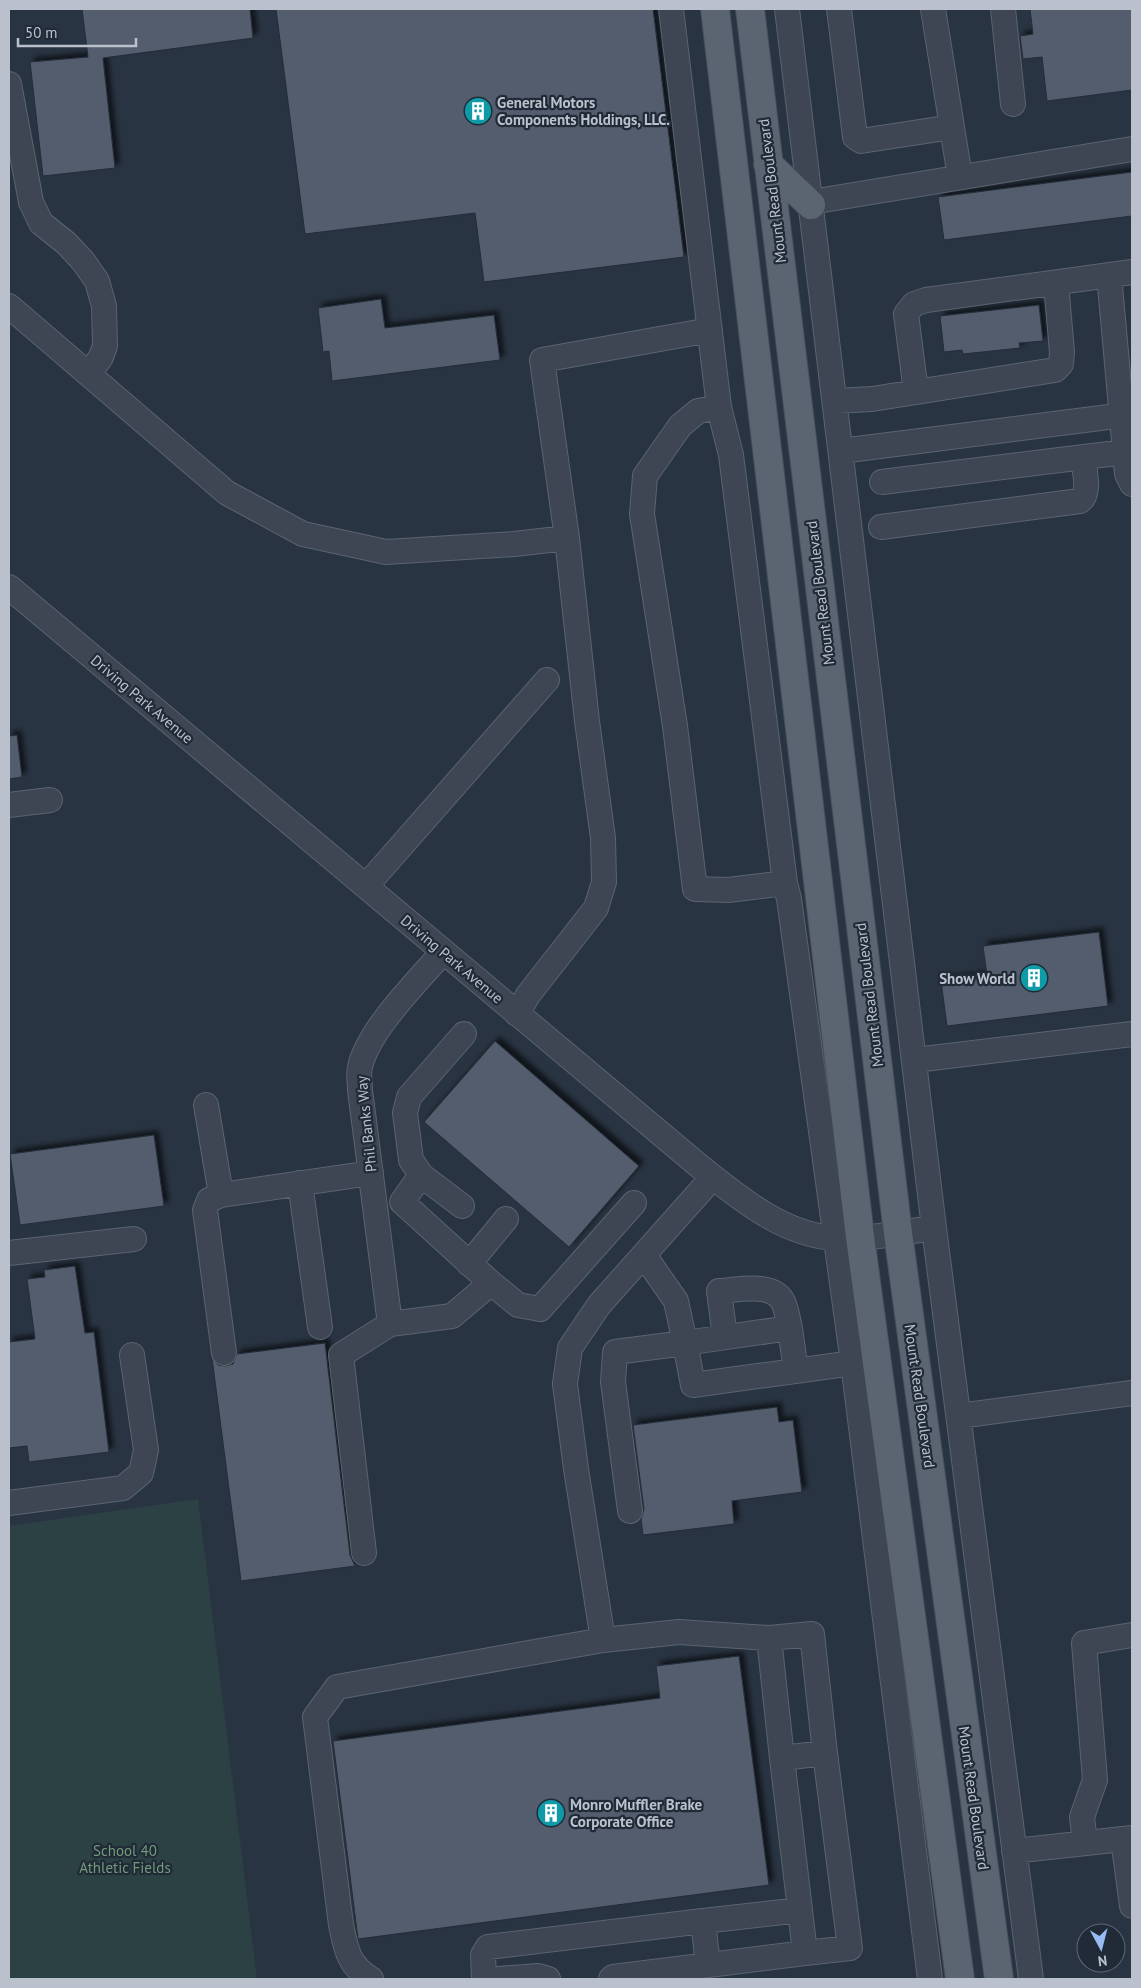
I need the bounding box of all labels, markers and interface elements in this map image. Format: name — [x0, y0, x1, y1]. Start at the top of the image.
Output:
scale bar — [18, 15, 135, 47]
text: 50 m — [25, 23, 58, 42]
place label: General Motors Components Holdings, LLC. — [497, 93, 670, 129]
building icon: General Motors Components Holdings, LLC. — [463, 96, 493, 126]
street label: Mount Read Boulevard — [754, 118, 790, 264]
street label: Mount Read Boulevard — [802, 520, 838, 666]
street label: Driving Park Avenue — [87, 651, 197, 747]
street label: Driving Park Avenue — [397, 911, 507, 1007]
street label: Mount Read Boulevard — [851, 922, 887, 1068]
building icon: Show World — [1019, 963, 1049, 993]
place label: Show World — [939, 969, 1015, 988]
street label: Phil Banks Way — [351, 1075, 381, 1173]
street label: Mount Read Boulevard — [901, 1323, 939, 1469]
street label: Mount Read Boulevard — [955, 1725, 993, 1871]
place label: Monro Muffler Brake Corporate Office — [570, 1795, 703, 1831]
building icon: Monro Muffler Brake Corporate Office — [536, 1798, 566, 1828]
park label: School 40 Athletic Fields — [79, 1841, 171, 1877]
north arrow — [1076, 1923, 1126, 1973]
text: N — [1097, 1951, 1108, 1970]

